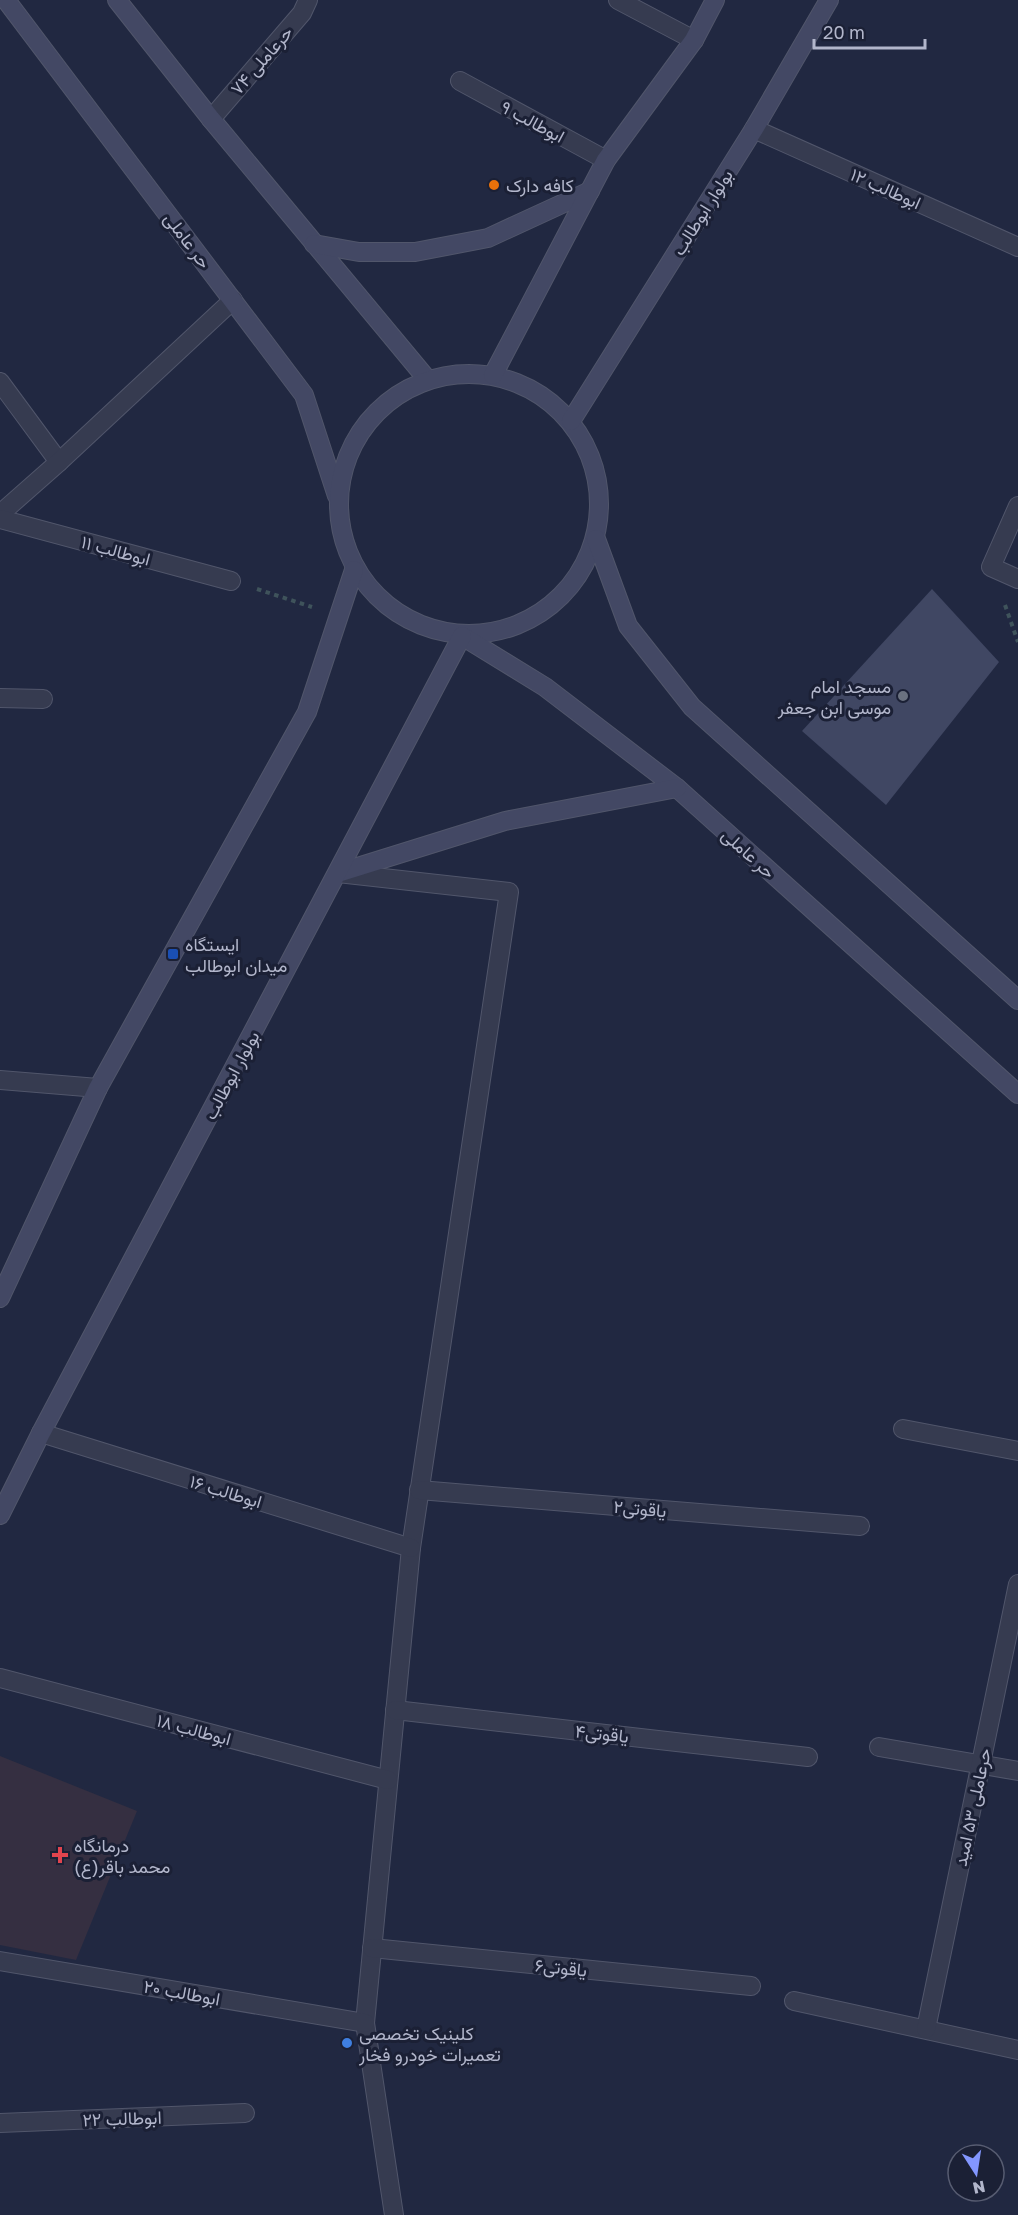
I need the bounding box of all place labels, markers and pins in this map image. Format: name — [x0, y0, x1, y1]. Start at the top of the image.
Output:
place label: کافه دارک — [506, 174, 574, 197]
marker: کافه دارک — [487, 178, 501, 192]
place label: مسجد امام موسی ابن جعفر — [777, 675, 891, 719]
marker: مسجد امام موسی ابن جعفر — [896, 689, 910, 703]
place label: ایستگاه میدان ابوطالب — [185, 933, 287, 977]
marker: ایستگاه میدان ابوطالب — [166, 947, 180, 961]
place label: درمانگاه محمد باقر(ع) — [74, 1834, 170, 1879]
marker: درمانگاه محمد باقر(ع) — [51, 1846, 69, 1864]
place label: کلینیک تخصصی تعمیرات خودرو فخار — [358, 2022, 501, 2066]
marker: کلینیک تخصصی تعمیرات خودرو فخار — [340, 2036, 354, 2050]

